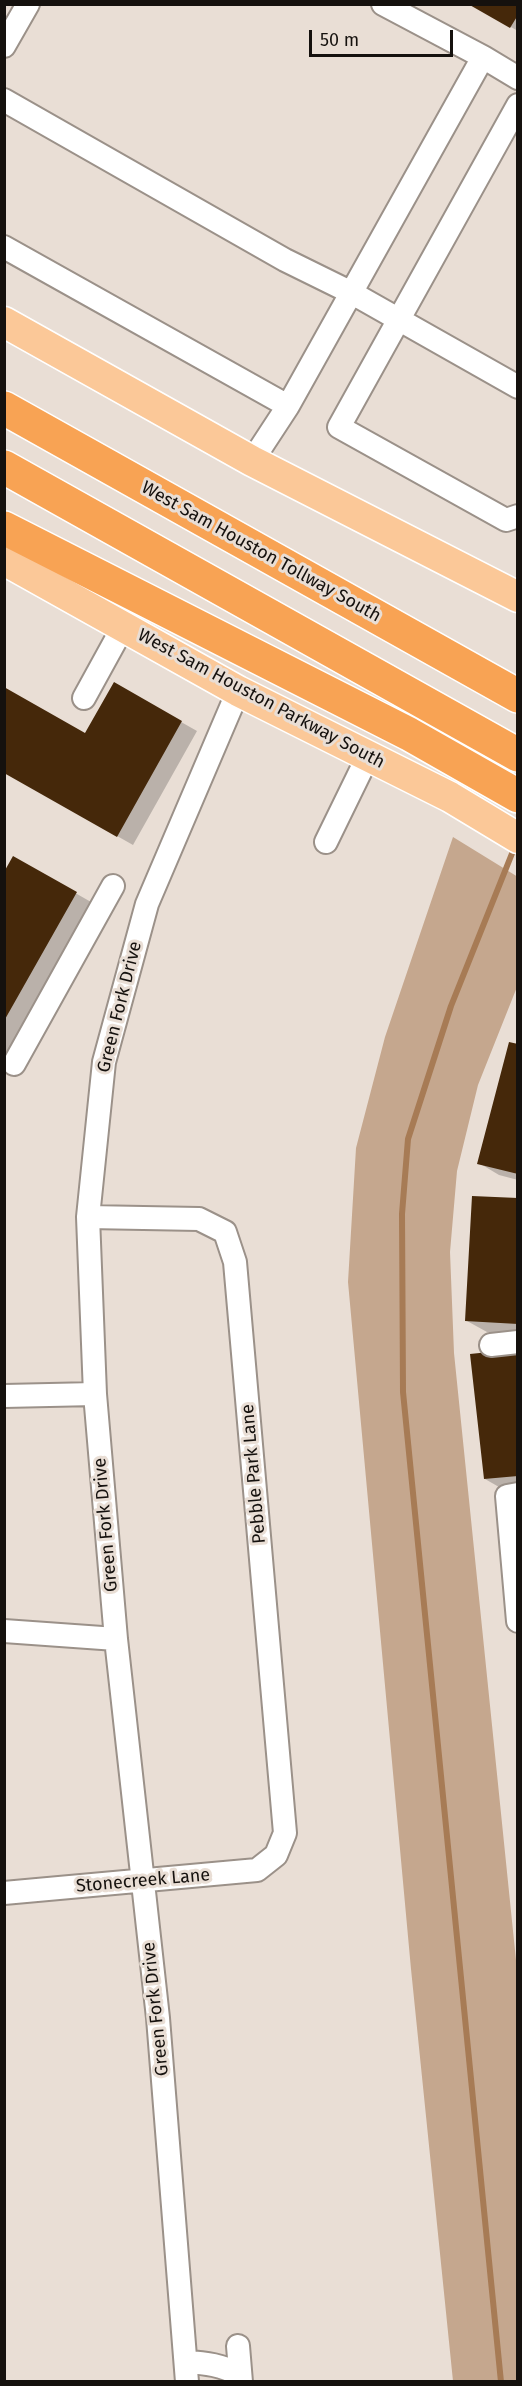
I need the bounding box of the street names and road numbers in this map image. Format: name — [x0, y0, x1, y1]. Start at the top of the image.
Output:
street label: West Sam Houston Tollway South — [137, 477, 385, 627]
street label: West Sam Houston Parkway South — [134, 624, 388, 774]
street label: Green Fork Drive — [93, 939, 147, 1075]
street label: Pebble Park Lane — [237, 1403, 271, 1545]
street label: Green Fork Drive — [89, 1457, 123, 1593]
street label: Stonecreek Lane — [75, 1864, 211, 1898]
street label: Green Fork Drive — [138, 1941, 174, 2077]

